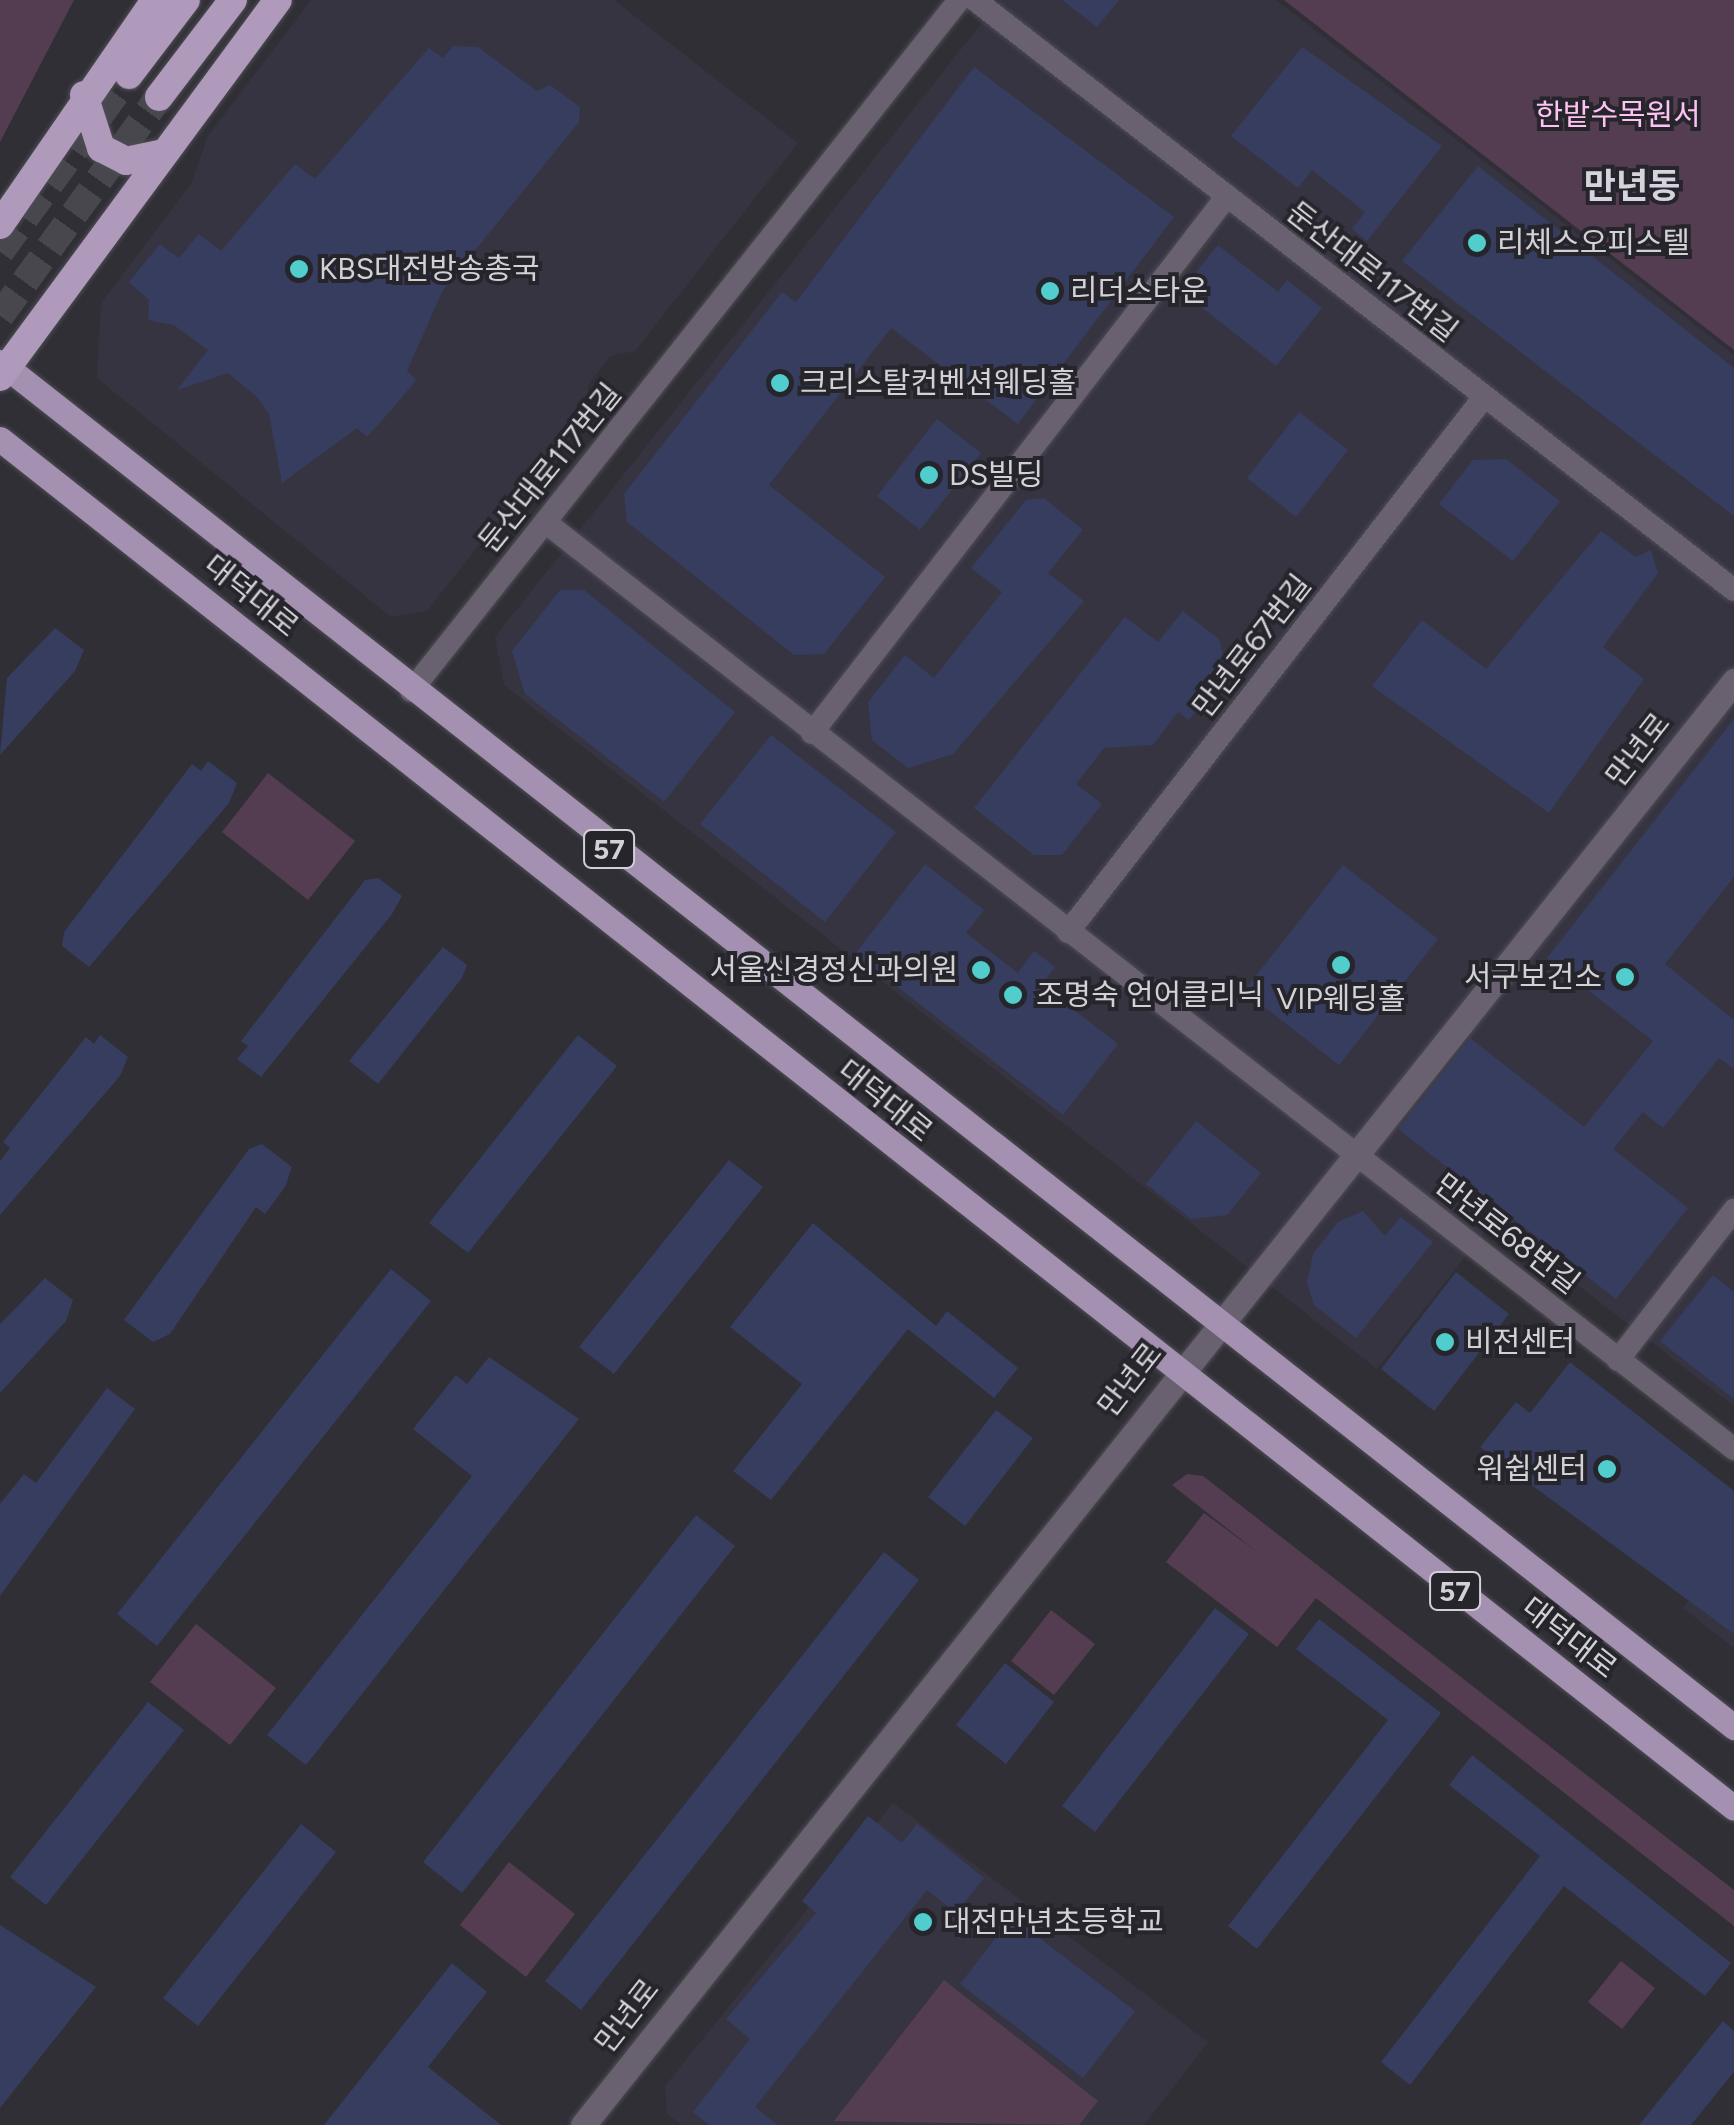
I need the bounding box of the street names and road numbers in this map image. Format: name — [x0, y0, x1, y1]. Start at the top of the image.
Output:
street label: 둔산대로117번길 — [1280, 194, 1464, 350]
street label: 둔산대로117번길 — [471, 376, 629, 560]
street label: 대덕대로 — [197, 547, 305, 645]
street label: 만년로67번길 — [1185, 568, 1319, 724]
street label: 만년로 — [1598, 706, 1678, 794]
road number: 57 — [582, 826, 636, 872]
street label: 대덕대로 — [831, 1052, 939, 1150]
street label: 만년로68번길 — [1428, 1166, 1586, 1302]
street label: 만년로 — [1090, 1336, 1170, 1424]
road number: 57 — [1428, 1568, 1482, 1614]
street label: 대덕대로 — [1514, 1590, 1624, 1686]
street label: 만년로 — [587, 1972, 667, 2060]

